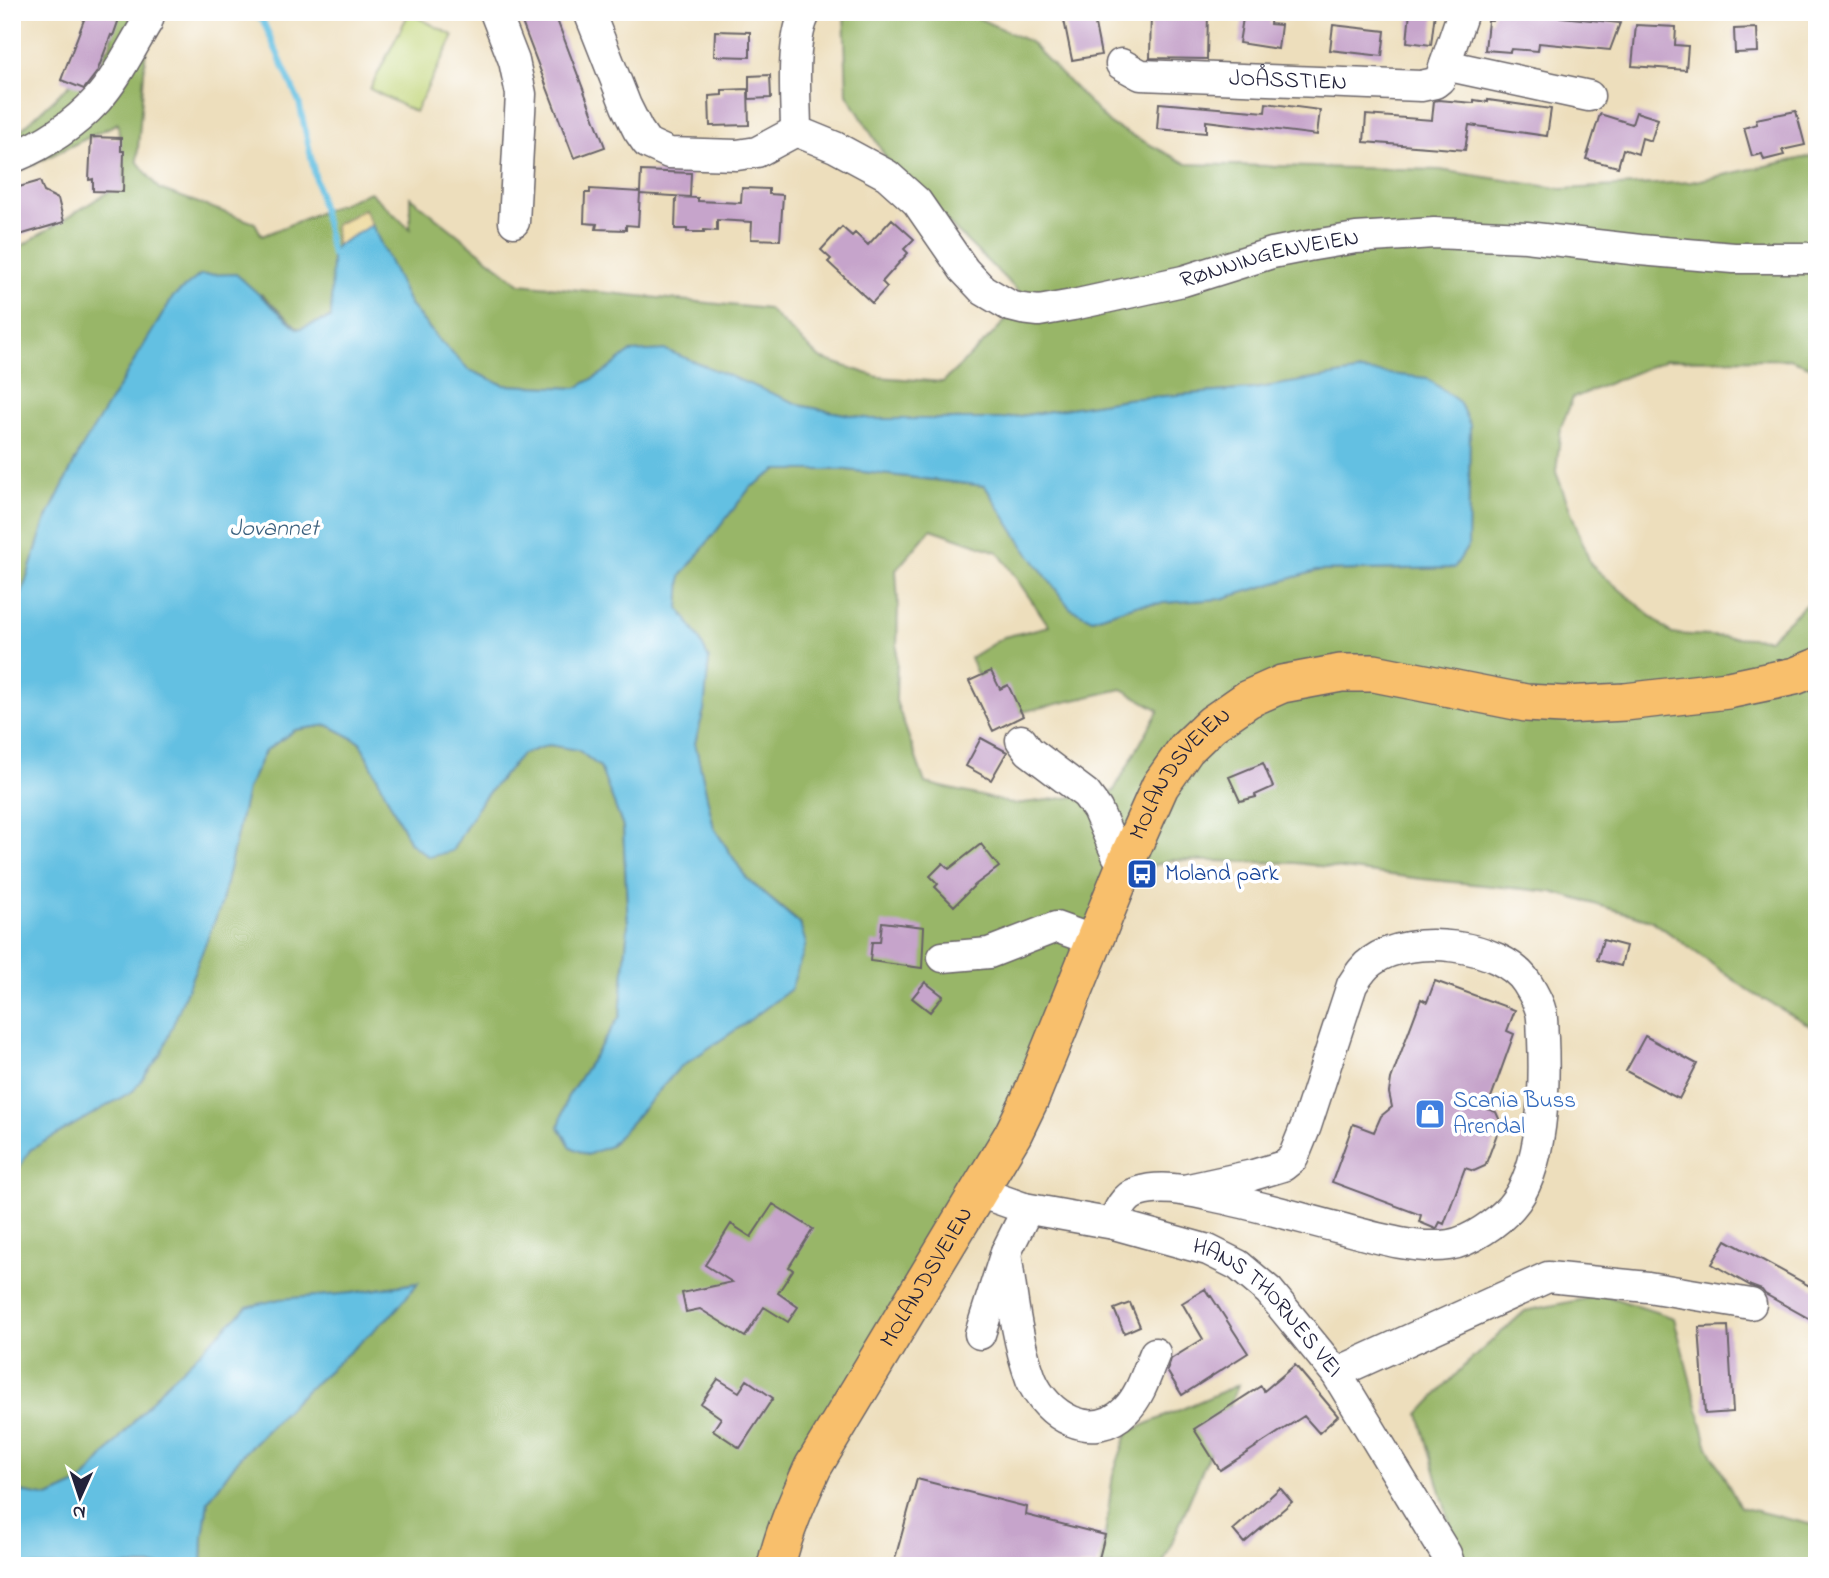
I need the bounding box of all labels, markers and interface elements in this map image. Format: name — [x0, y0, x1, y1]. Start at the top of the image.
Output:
street label: JOÅSSTIEN — [1228, 62, 1348, 100]
street label: RØNNINGENVEIEN — [1176, 221, 1361, 297]
water label: Jovannet — [230, 512, 320, 547]
street label: MOLANDSVEIEN — [1122, 699, 1238, 845]
bus stop icon: Moland park — [1125, 857, 1159, 891]
place label: Moland park — [1165, 858, 1280, 891]
place label: Scania Buss Arendal — [1453, 1085, 1576, 1144]
shop icon: Scania Buss Arendal — [1413, 1097, 1447, 1131]
street label: MOLANDSVEIEN — [872, 1201, 982, 1354]
street label: HANS THORNES VEI — [1189, 1230, 1350, 1385]
north arrow — [46, 1462, 116, 1532]
text: N — [72, 1498, 86, 1525]

